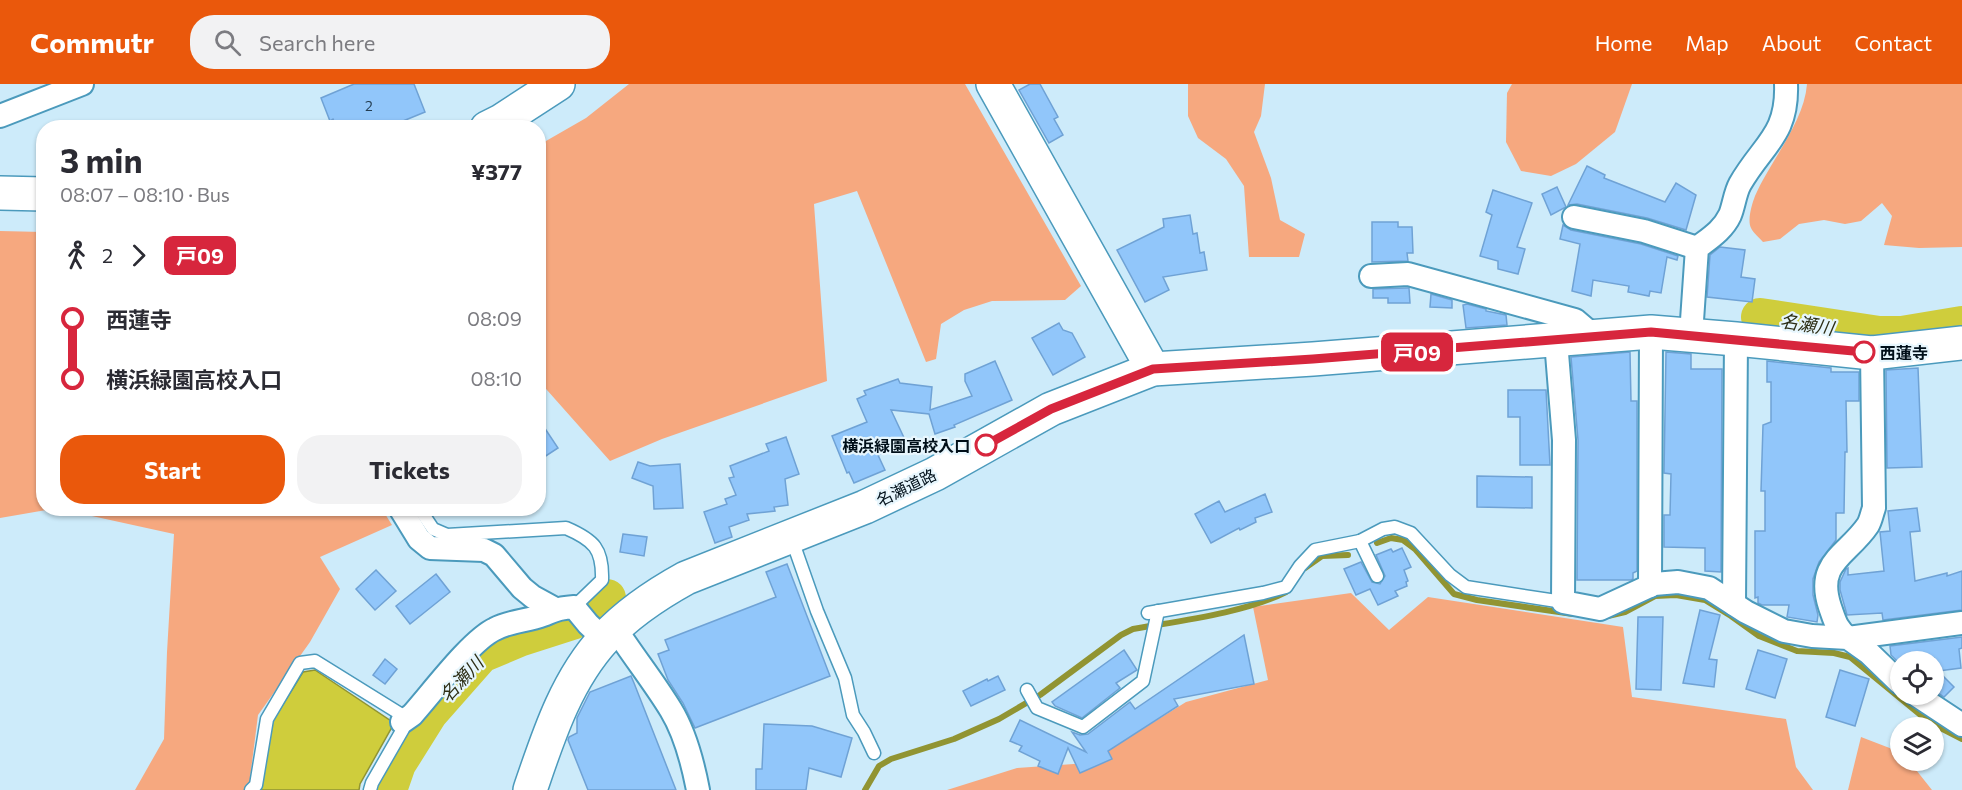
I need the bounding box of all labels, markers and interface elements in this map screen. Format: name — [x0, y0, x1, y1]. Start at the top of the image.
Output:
search box — [190, 15, 610, 69]
text: Commutr — [30, 25, 154, 59]
icon: search — [211, 26, 244, 59]
text: Search here — [259, 29, 375, 56]
text: Home — [1595, 30, 1652, 55]
text: Map — [1685, 30, 1729, 55]
text: About — [1762, 30, 1821, 55]
text: Contact — [1854, 30, 1932, 55]
house number: 2 — [365, 97, 373, 114]
text: 3 min — [60, 139, 143, 180]
text: ¥377 — [471, 158, 522, 185]
text: 08:07 – 08:10 · Bus — [60, 182, 230, 206]
icon: walk — [60, 239, 93, 272]
icon: forward — [122, 239, 155, 272]
text: 2 — [102, 243, 113, 267]
text: 戸09 — [176, 243, 224, 268]
text: 西蓮寺 — [106, 306, 172, 333]
text: 08:09 — [467, 306, 522, 330]
water label: 名瀬川 — [1779, 309, 1837, 339]
line badge: 戸09 — [1382, 332, 1452, 372]
text: 戸09 — [1393, 340, 1441, 365]
marker: 西蓮寺 — [1853, 341, 1875, 363]
place label: 西蓮寺 — [1880, 343, 1928, 362]
text: 横浜緑園高校入口 — [106, 366, 282, 393]
text: 08:10 — [470, 366, 522, 390]
marker: 横浜緑園高校入口 — [975, 434, 997, 456]
button: Start — [60, 435, 285, 504]
button: Tickets — [297, 435, 522, 504]
place label: 横浜緑園高校入口 — [842, 436, 970, 455]
street label: 名瀬道路 — [873, 464, 939, 510]
water label: 名瀬川 — [435, 650, 489, 706]
map controls — [1890, 651, 1944, 771]
button: locate — [1890, 651, 1944, 705]
button: layers — [1890, 717, 1944, 771]

